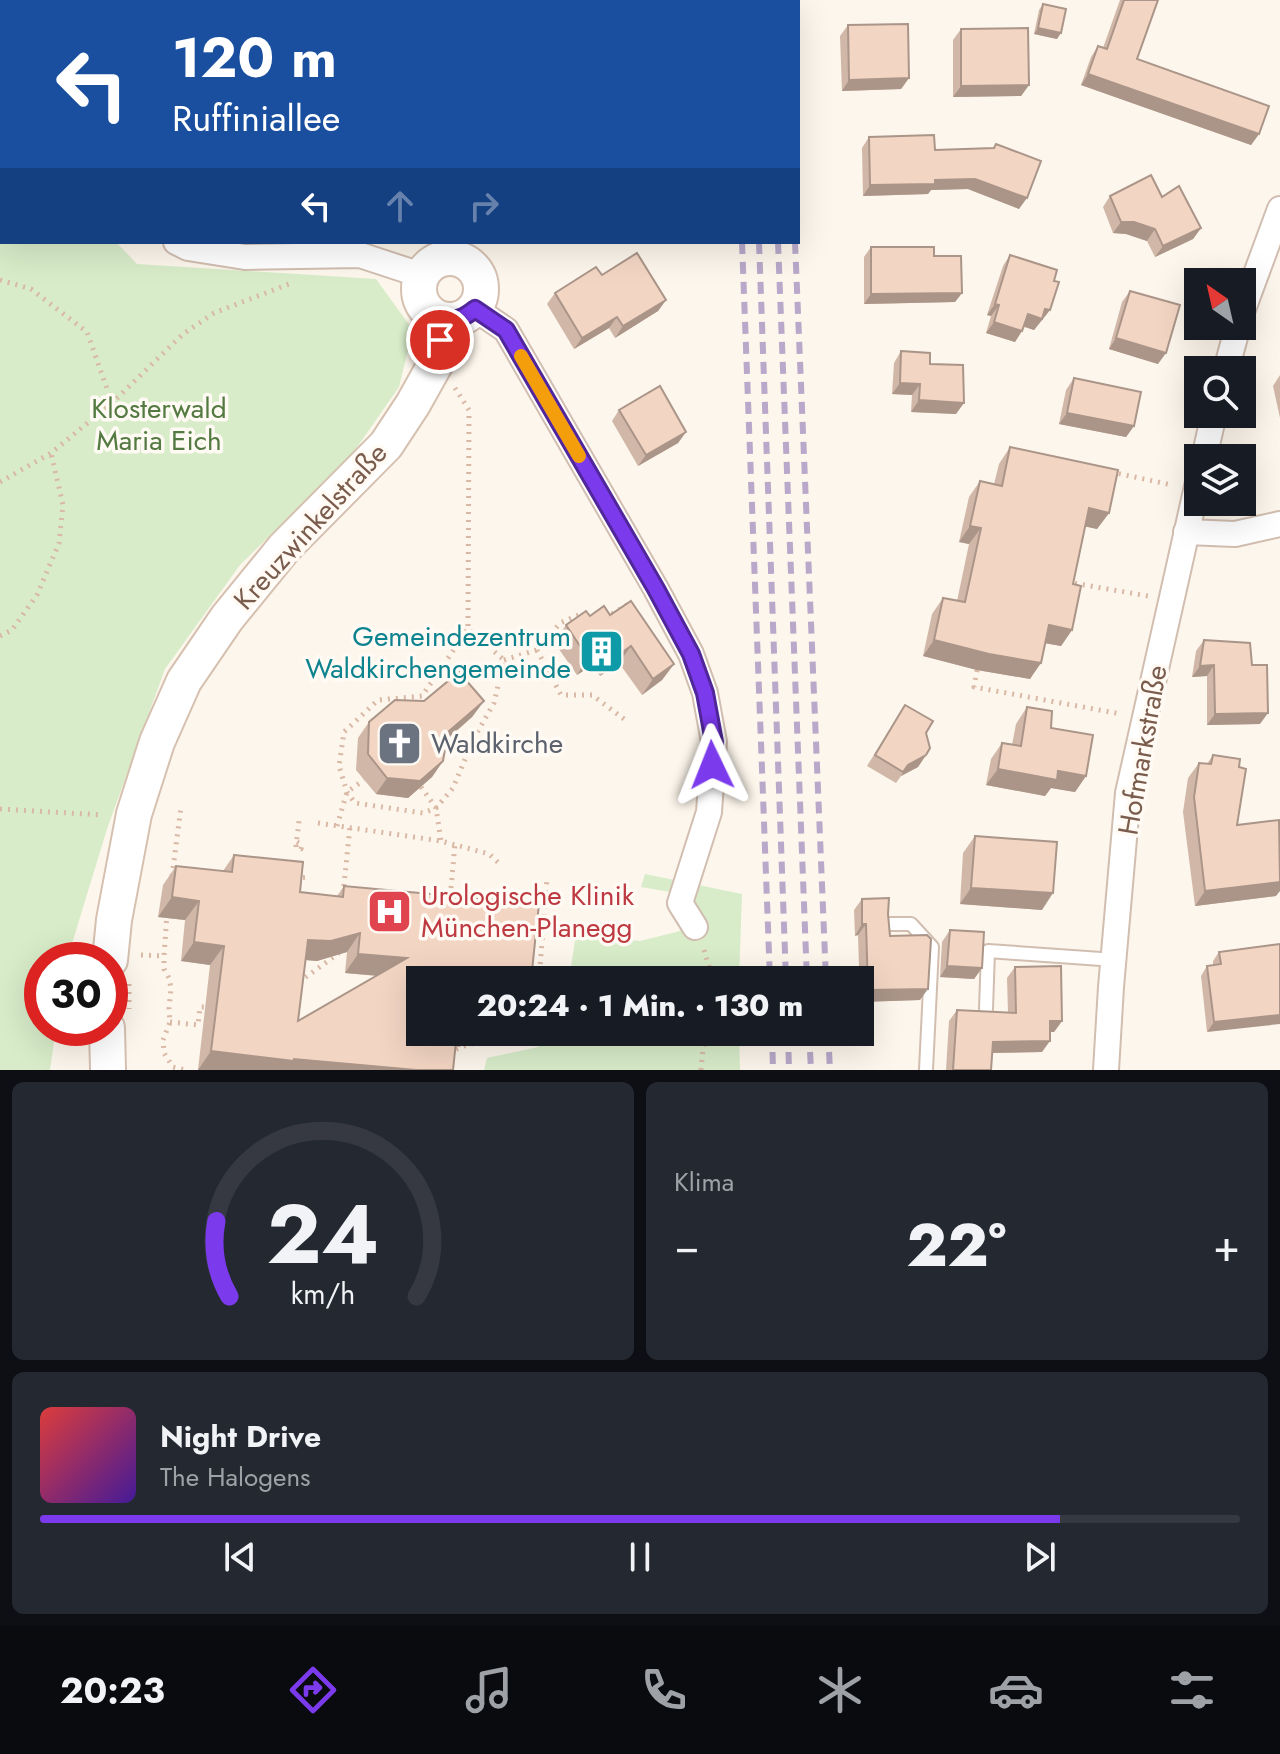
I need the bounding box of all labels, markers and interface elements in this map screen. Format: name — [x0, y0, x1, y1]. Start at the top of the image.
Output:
text: 120 m — [172, 17, 337, 98]
icon: left — [40, 32, 144, 136]
text: Ruffiniallee — [172, 92, 340, 144]
icon: left — [294, 184, 338, 228]
icon: ahead — [378, 184, 422, 228]
icon: right — [462, 184, 506, 228]
north arrow — [1184, 268, 1256, 340]
map controls — [1184, 268, 1256, 516]
pin — [406, 306, 474, 374]
icon: arrive — [418, 318, 462, 362]
button: search — [1184, 356, 1256, 428]
park label: Klosterwald Maria Eich — [91, 388, 227, 461]
street label: Kreuzwinkelstraße — [224, 434, 397, 619]
button: layers — [1184, 444, 1256, 516]
place label: Gemeindezentrum Waldkirchengemeinde — [305, 616, 571, 689]
building icon: Gemeindezentrum Waldkirchengemeinde — [578, 628, 626, 676]
street label: Hofmarkstraße — [1107, 662, 1178, 838]
church icon: Waldkirche — [376, 719, 424, 767]
place label: Waldkirche — [431, 723, 563, 764]
position arrow — [670, 723, 754, 807]
place label: Urologische Klinik München-Planegg — [421, 875, 635, 948]
hospital icon: Urologische Klinik München-Planegg — [366, 887, 414, 935]
speed limit sign: 30 — [24, 942, 128, 1046]
text: 20:24 · 1 Min. · 130 m — [477, 984, 803, 1027]
text: Klima — [674, 1163, 734, 1201]
text: 24 — [267, 1174, 379, 1294]
text: 22° — [906, 1202, 1006, 1289]
text: − — [674, 1214, 700, 1278]
text: + — [1213, 1214, 1240, 1278]
text: km/h — [291, 1273, 355, 1315]
text: Night Drive — [160, 1415, 321, 1458]
text: The Halogens — [160, 1458, 311, 1496]
icon: previous — [218, 1535, 262, 1579]
icon: pause — [618, 1535, 662, 1579]
icon: next — [1018, 1535, 1062, 1579]
icon: directions — [285, 1662, 341, 1718]
icon: music — [461, 1662, 517, 1718]
icon: phone — [636, 1662, 692, 1718]
icon: climate — [812, 1662, 868, 1718]
icon: car — [988, 1662, 1044, 1718]
icon: filters — [1164, 1662, 1220, 1718]
text: 20:23 — [60, 1664, 165, 1716]

